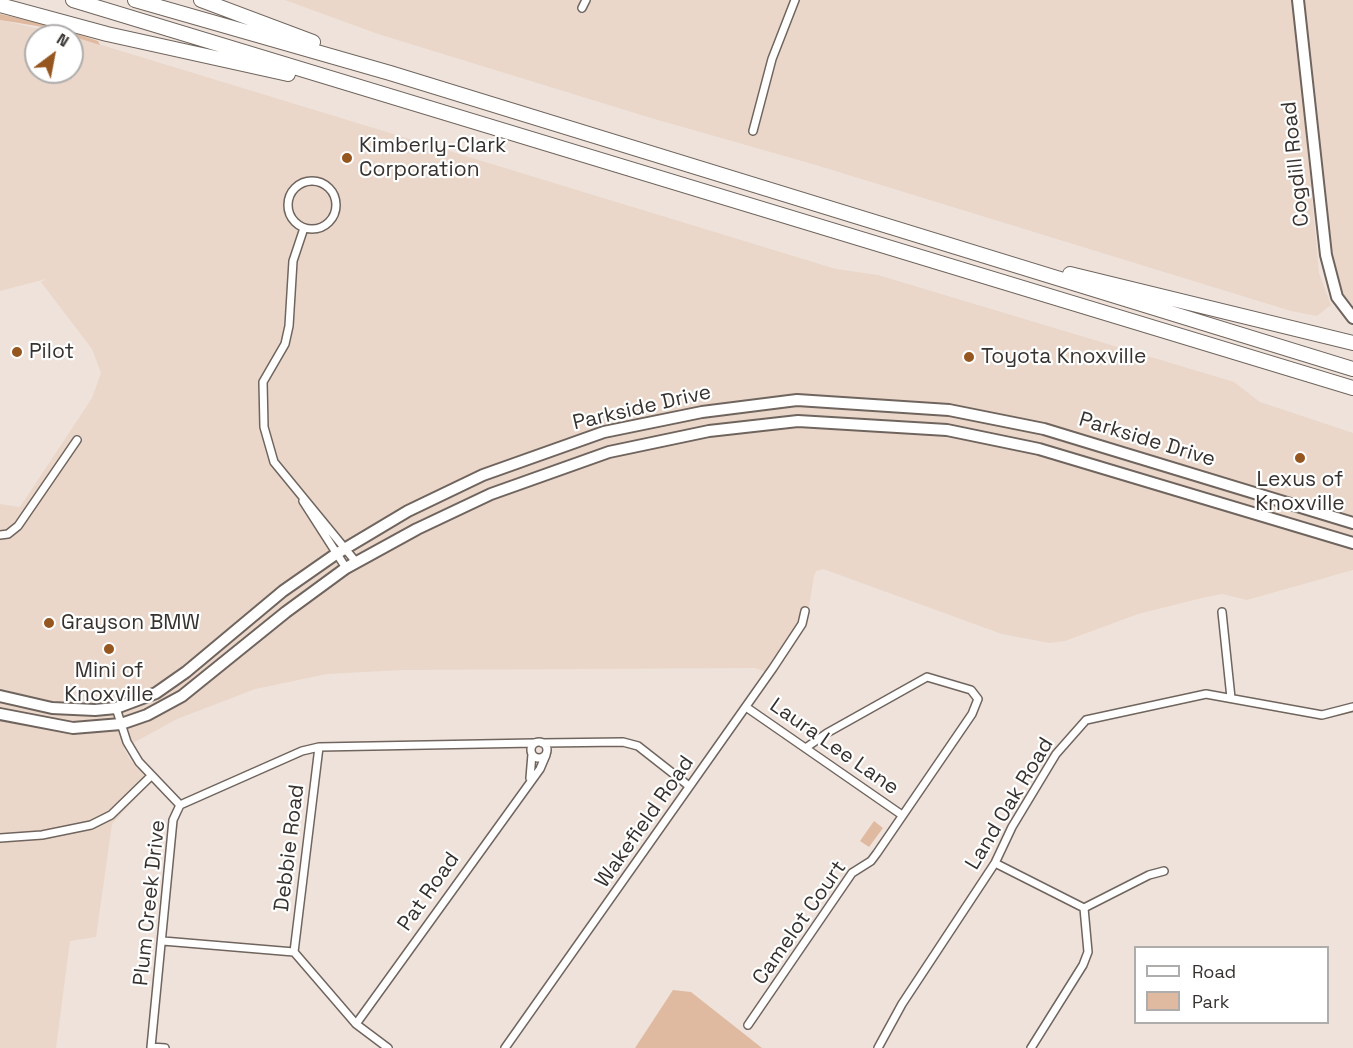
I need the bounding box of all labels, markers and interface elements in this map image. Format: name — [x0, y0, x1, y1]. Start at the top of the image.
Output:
north arrow — [24, 24, 84, 84]
text: N — [53, 28, 73, 52]
street label: Cogdill Road — [1277, 100, 1315, 228]
place label: Kimberly-Clark Corporation — [359, 133, 506, 183]
marker: Kimberly-Clark Corporation — [340, 151, 354, 165]
place label: Pilot — [29, 339, 74, 365]
place label: Toyota Knoxville — [981, 344, 1146, 370]
marker: Pilot — [10, 345, 24, 359]
marker: Toyota Knoxville — [962, 350, 976, 364]
street label: Parkside Drive — [570, 380, 714, 436]
street label: Parkside Drive — [1076, 407, 1218, 473]
marker: Lexus of Knoxville — [1293, 451, 1307, 465]
place label: Lexus of Knoxville — [1255, 467, 1345, 517]
place label: Grayson BMW — [61, 610, 200, 636]
marker: Grayson BMW — [42, 616, 56, 630]
marker: Mini of Knoxville — [102, 642, 116, 656]
place label: Mini of Knoxville — [64, 658, 154, 708]
street label: Laura Lee Lane — [765, 693, 903, 801]
street label: Land Oak Road — [961, 733, 1059, 875]
street label: Wakefield Road — [590, 751, 700, 893]
street label: Debbie Road — [270, 783, 310, 913]
street label: Plum Creek Drive — [129, 819, 171, 987]
street label: Pat Road — [393, 848, 465, 936]
street label: Camelot Court — [748, 856, 852, 990]
legend — [1134, 946, 1329, 1024]
text: Road — [1192, 960, 1236, 983]
text: Park — [1192, 990, 1229, 1013]

